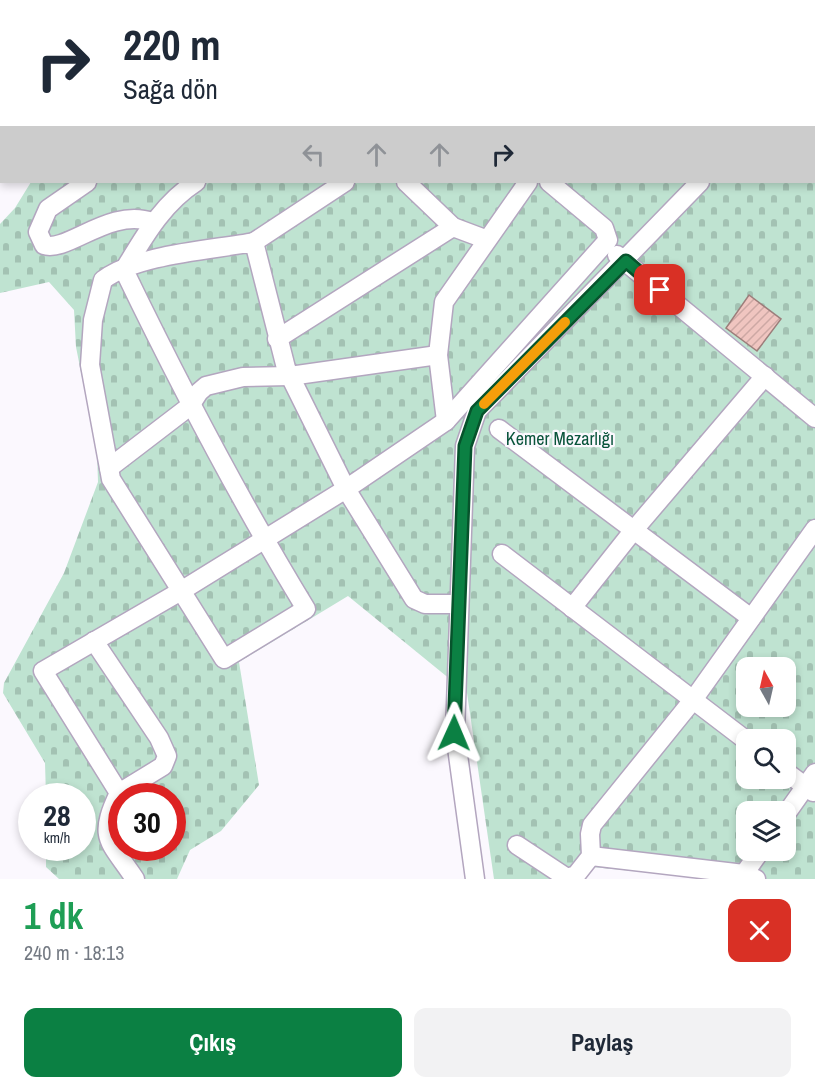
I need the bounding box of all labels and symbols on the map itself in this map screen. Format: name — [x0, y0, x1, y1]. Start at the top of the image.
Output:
pin — [634, 264, 685, 315]
park label: Kemer Mezarlığı — [506, 426, 614, 451]
north arrow — [736, 657, 796, 717]
position arrow — [422, 701, 486, 765]
speed limit sign: 30 — [108, 783, 186, 861]

